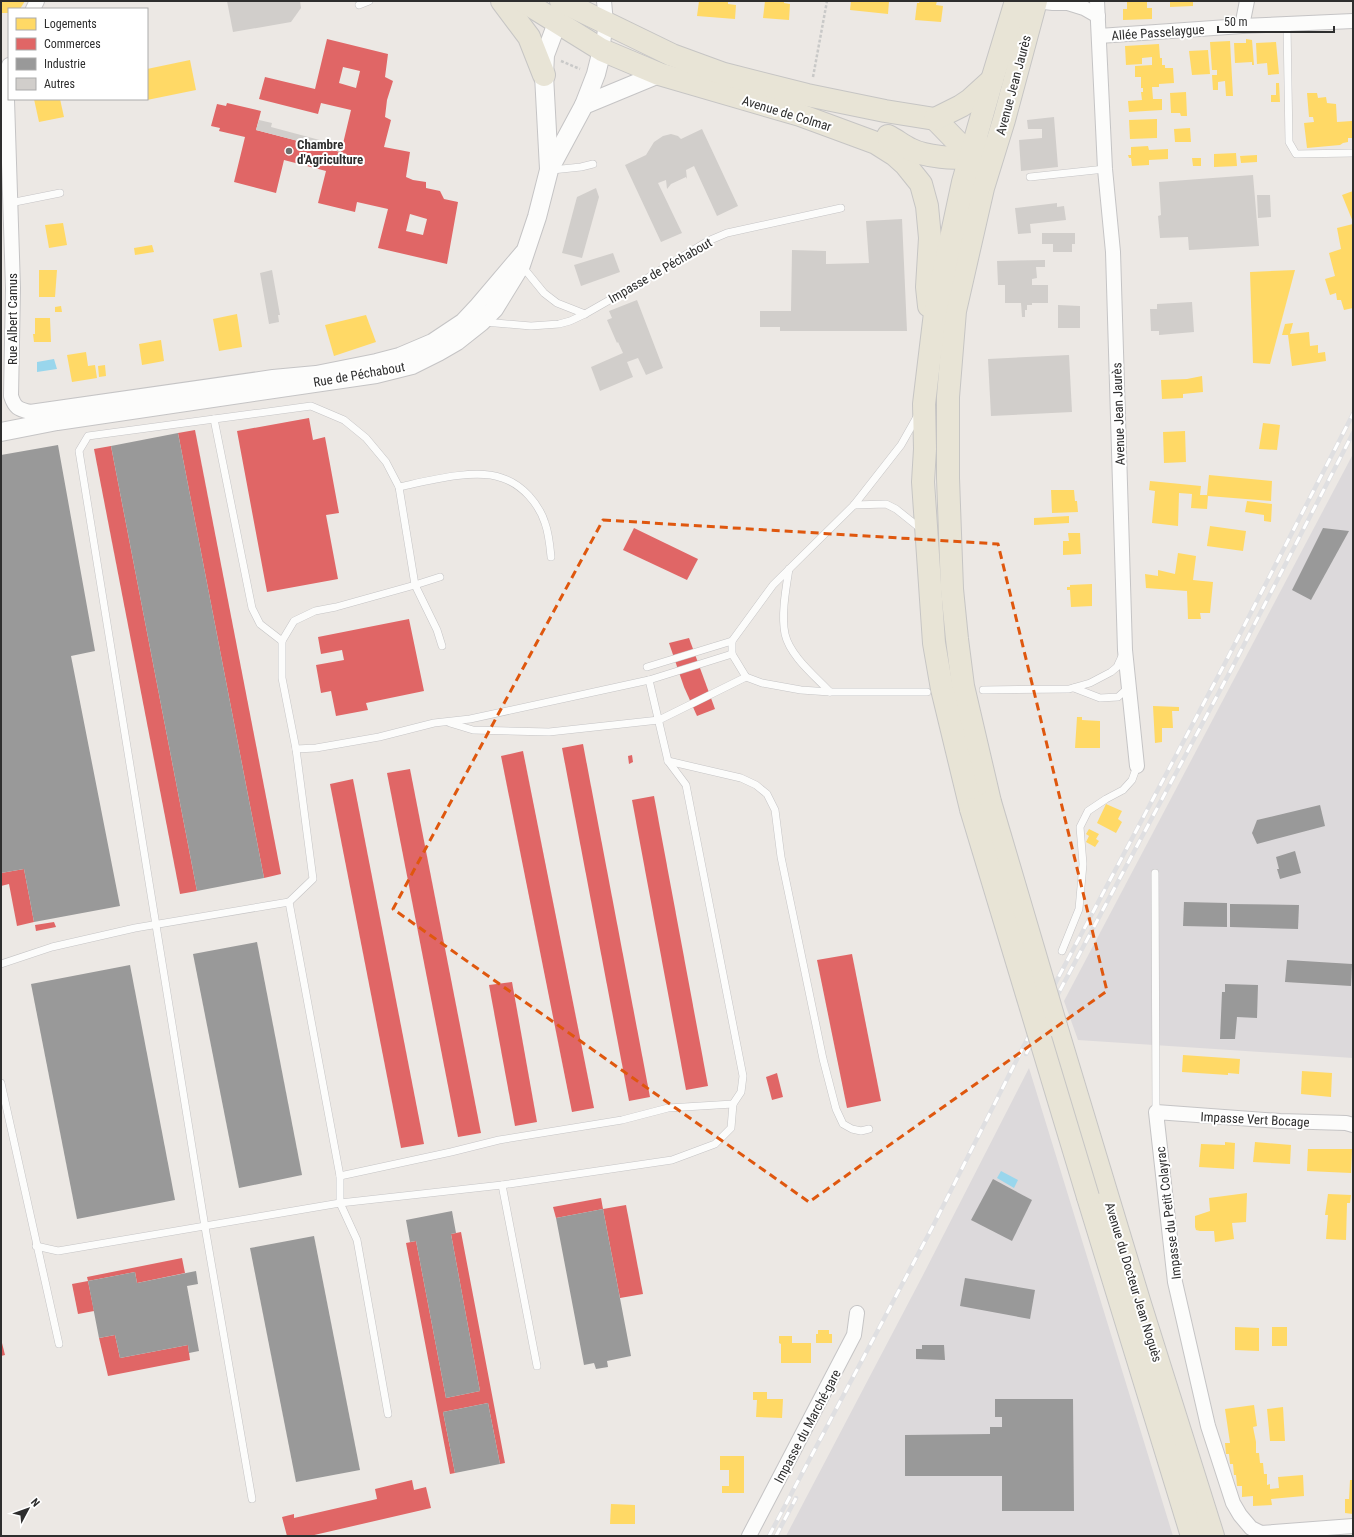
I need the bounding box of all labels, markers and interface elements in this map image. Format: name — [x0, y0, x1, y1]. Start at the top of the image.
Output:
legend — [8, 8, 148, 100]
scale bar — [1218, 8, 1334, 34]
text: 50 m — [1224, 15, 1248, 29]
text: Logements — [44, 17, 97, 31]
street label: Allée Passelaygue — [1111, 22, 1205, 43]
street label: Avenue Jean Jaurès — [993, 33, 1034, 137]
text: Commerces — [44, 37, 101, 51]
text: Industrie — [44, 57, 86, 71]
text: Autres — [44, 77, 75, 91]
street label: Avenue de Colmar — [740, 93, 833, 134]
place label: Chambre d'Agriculture — [297, 137, 363, 167]
marker: Chambre d'Agriculture — [284, 146, 294, 156]
street label: Impasse de Péchabout — [606, 235, 715, 306]
street label: Rue Albert Camus — [5, 273, 20, 365]
street label: Rue de Péchabout — [312, 359, 406, 390]
street label: Avenue Jean Jaurès — [1109, 362, 1128, 466]
street label: Impasse Vert Bocage — [1200, 1109, 1310, 1130]
street label: Impasse du Petit Colayrac — [1153, 1146, 1184, 1280]
street label: Avenue du Docteur Jean Noguès — [1102, 1200, 1165, 1364]
street label: Impasse du Marché-gare — [771, 1367, 844, 1486]
north arrow — [8, 1489, 48, 1529]
text: N — [28, 1496, 42, 1510]

